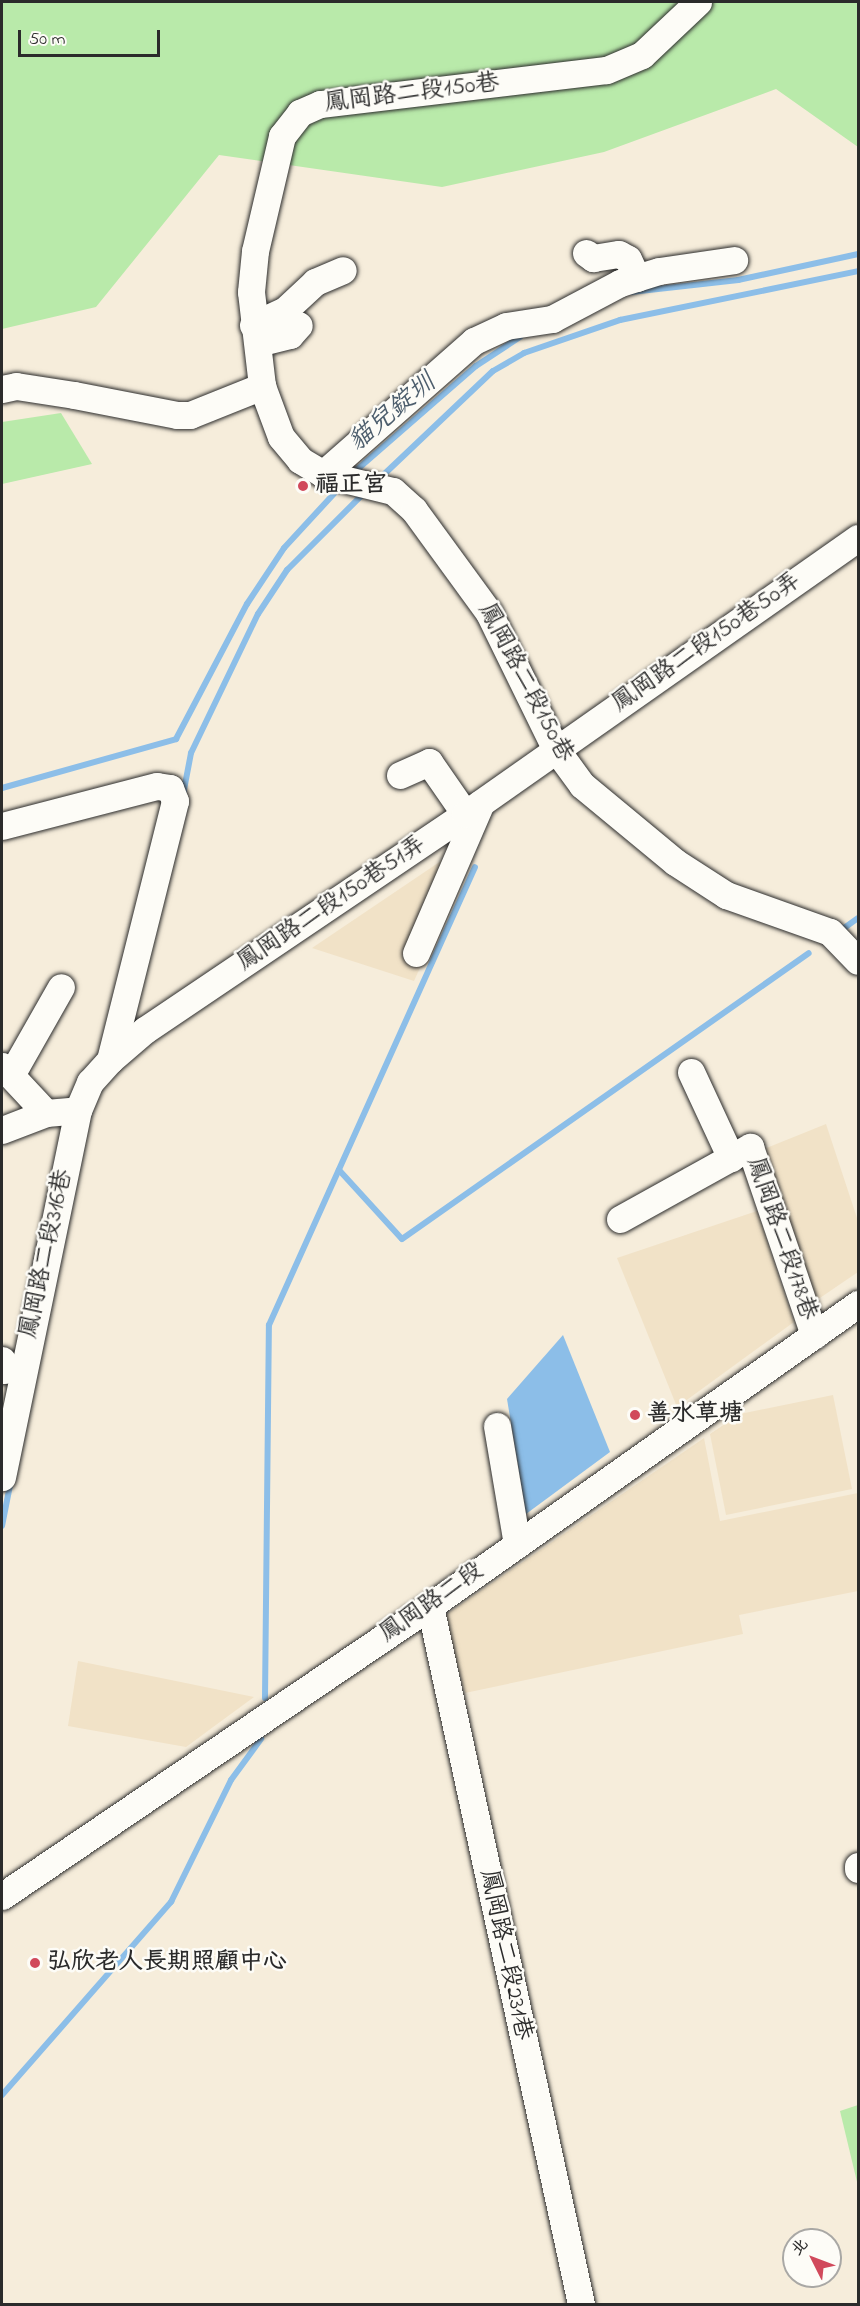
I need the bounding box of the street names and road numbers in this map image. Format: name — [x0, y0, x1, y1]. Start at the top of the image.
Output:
street label: 鳳岡路二段150巷 — [323, 69, 501, 119]
street label: 鳳岡路二段150巷50弄 — [607, 567, 807, 719]
street label: 鳳岡路二段150巷 — [471, 599, 579, 767]
street label: 鳳岡路二段150巷51弄 — [232, 830, 432, 978]
street label: 鳳岡路二段178巷 — [740, 1154, 822, 1324]
street label: 鳳岡路二段316巷 — [15, 1167, 79, 1341]
street label: 鳳岡路二段 — [375, 1557, 489, 1649]
street label: 鳳岡路二段231巷 — [473, 1867, 537, 2043]

